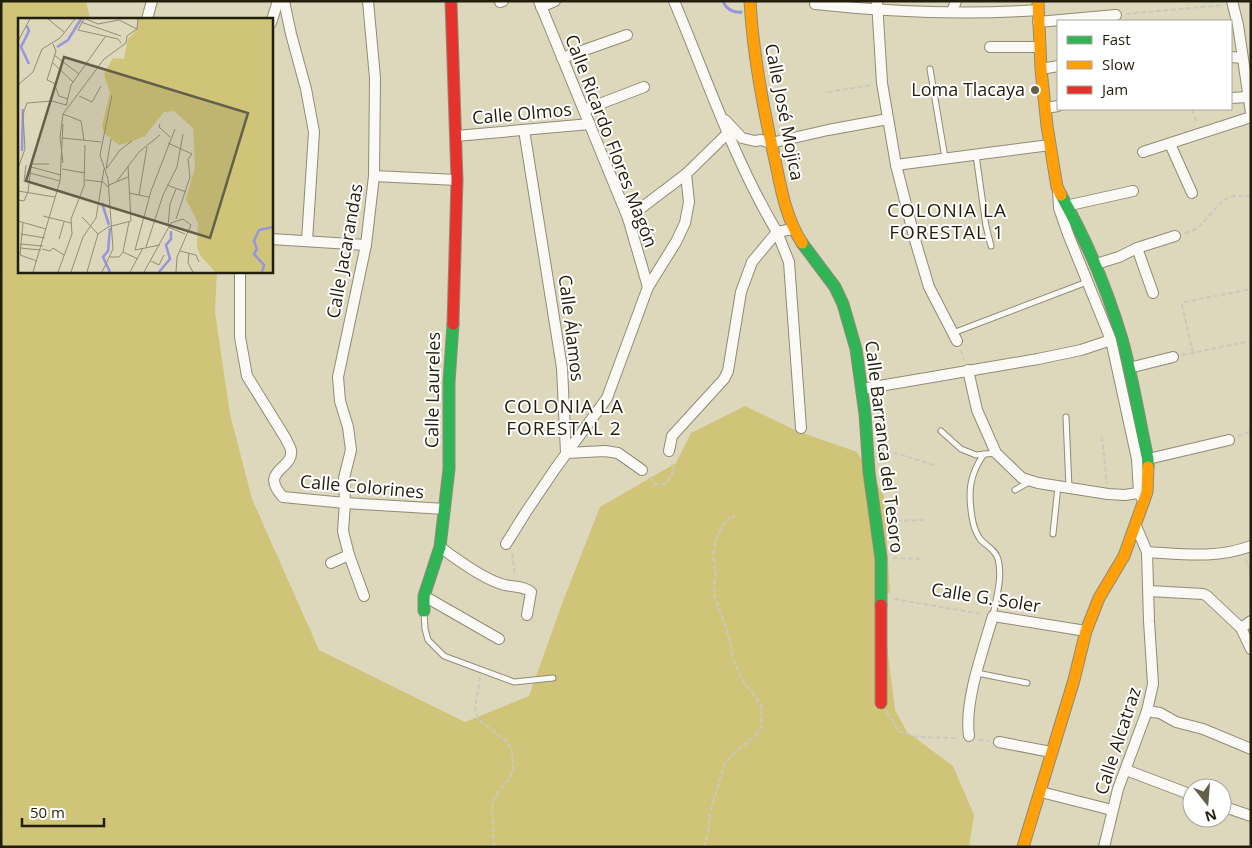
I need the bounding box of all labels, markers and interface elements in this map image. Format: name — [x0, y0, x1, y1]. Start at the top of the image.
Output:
inset map — [18, 18, 272, 272]
legend — [1057, 20, 1232, 110]
text: Fast — [1102, 29, 1131, 49]
street label: Calle Ricardo Flores Magón — [560, 31, 664, 251]
street label: Calle José Mojica — [760, 41, 810, 182]
text: Slow — [1102, 54, 1135, 74]
place label: Loma Tlacaya — [911, 77, 1025, 101]
text: Jam — [1100, 79, 1128, 99]
marker: Loma Tlacaya — [1029, 84, 1041, 96]
street label: Calle Olmos — [471, 97, 573, 129]
street label: Calle Jacarandas — [320, 181, 368, 320]
district label: COLONIA LA FORESTAL 1 — [887, 197, 1007, 245]
street label: Calle Álamos — [554, 273, 590, 383]
street label: Calle Laureles — [419, 332, 445, 448]
street label: Calle Barranca del Tesoro — [860, 339, 910, 554]
district label: COLONIA LA FORESTAL 2 — [504, 393, 624, 441]
street label: Calle Colorines — [299, 469, 425, 503]
street label: Calle G. Soler — [930, 577, 1043, 618]
street label: Calle Alcatraz — [1088, 684, 1146, 798]
north arrow — [1182, 778, 1232, 828]
scale bar — [22, 796, 105, 828]
text: 50 m — [30, 802, 65, 822]
text: N — [1203, 805, 1219, 827]

